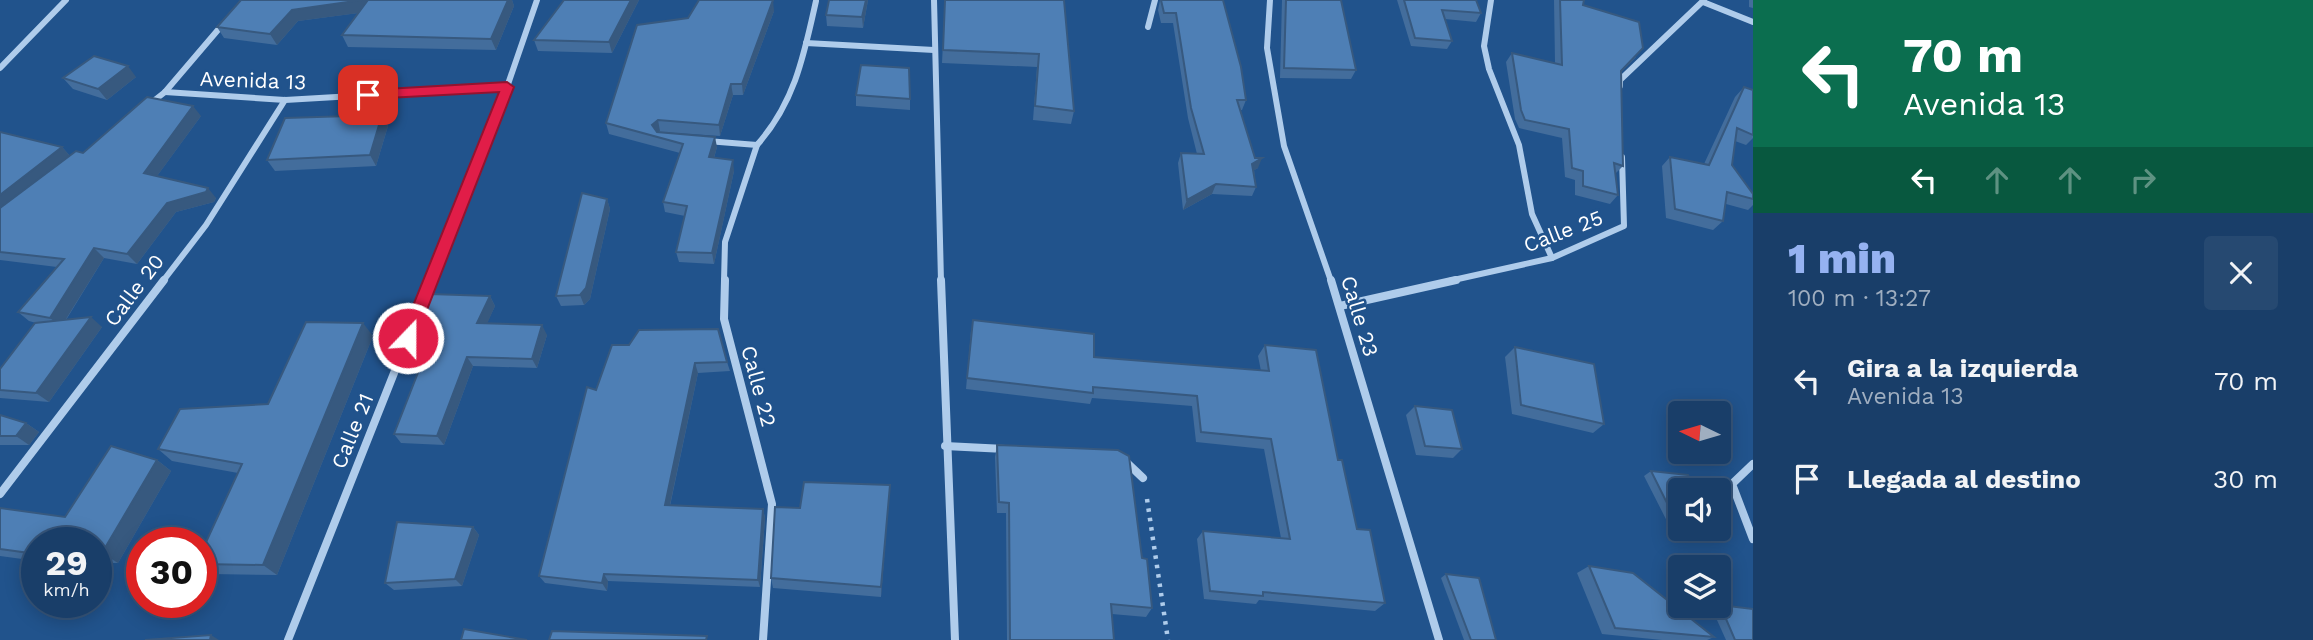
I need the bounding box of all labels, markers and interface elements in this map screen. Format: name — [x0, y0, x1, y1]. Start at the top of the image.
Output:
text: 70 m — [1903, 26, 2023, 84]
icon: left — [1788, 28, 1879, 119]
pin — [338, 65, 398, 125]
street label: Avenida 13 — [199, 66, 307, 94]
icon: arrive — [349, 76, 387, 114]
text: Avenida 13 — [1903, 85, 2065, 123]
icon: left — [1905, 161, 1943, 199]
icon: ahead — [1978, 161, 2016, 199]
icon: ahead — [2051, 161, 2089, 199]
icon: right — [2124, 161, 2162, 199]
street label: Calle 25 — [1520, 204, 1606, 258]
text: 1 min — [1788, 234, 1896, 283]
button: close — [2204, 236, 2278, 310]
street label: Calle 20 — [99, 249, 169, 331]
street label: Calle 23 — [1336, 273, 1384, 359]
text: 100 m · 13:27 — [1788, 285, 1931, 312]
position arrow — [371, 301, 445, 375]
street label: Calle 22 — [736, 343, 782, 429]
text: Gira a la izquierda — [1847, 353, 2078, 383]
icon: left — [1788, 362, 1826, 400]
text: 70 m — [2214, 366, 2278, 396]
text: Avenida 13 — [1847, 383, 1964, 410]
street label: Calle 21 — [326, 390, 378, 472]
north arrow — [1668, 401, 1731, 464]
map controls — [1668, 401, 1731, 618]
icon: arrive — [1788, 460, 1826, 498]
text: Llegada al destino — [1847, 464, 2081, 494]
text: 30 m — [2213, 464, 2278, 494]
button: sound — [1668, 478, 1731, 541]
speed limit sign: 30 — [126, 527, 217, 618]
text: 29 — [45, 542, 88, 584]
button: layers — [1668, 555, 1731, 618]
text: km/h — [43, 579, 90, 600]

